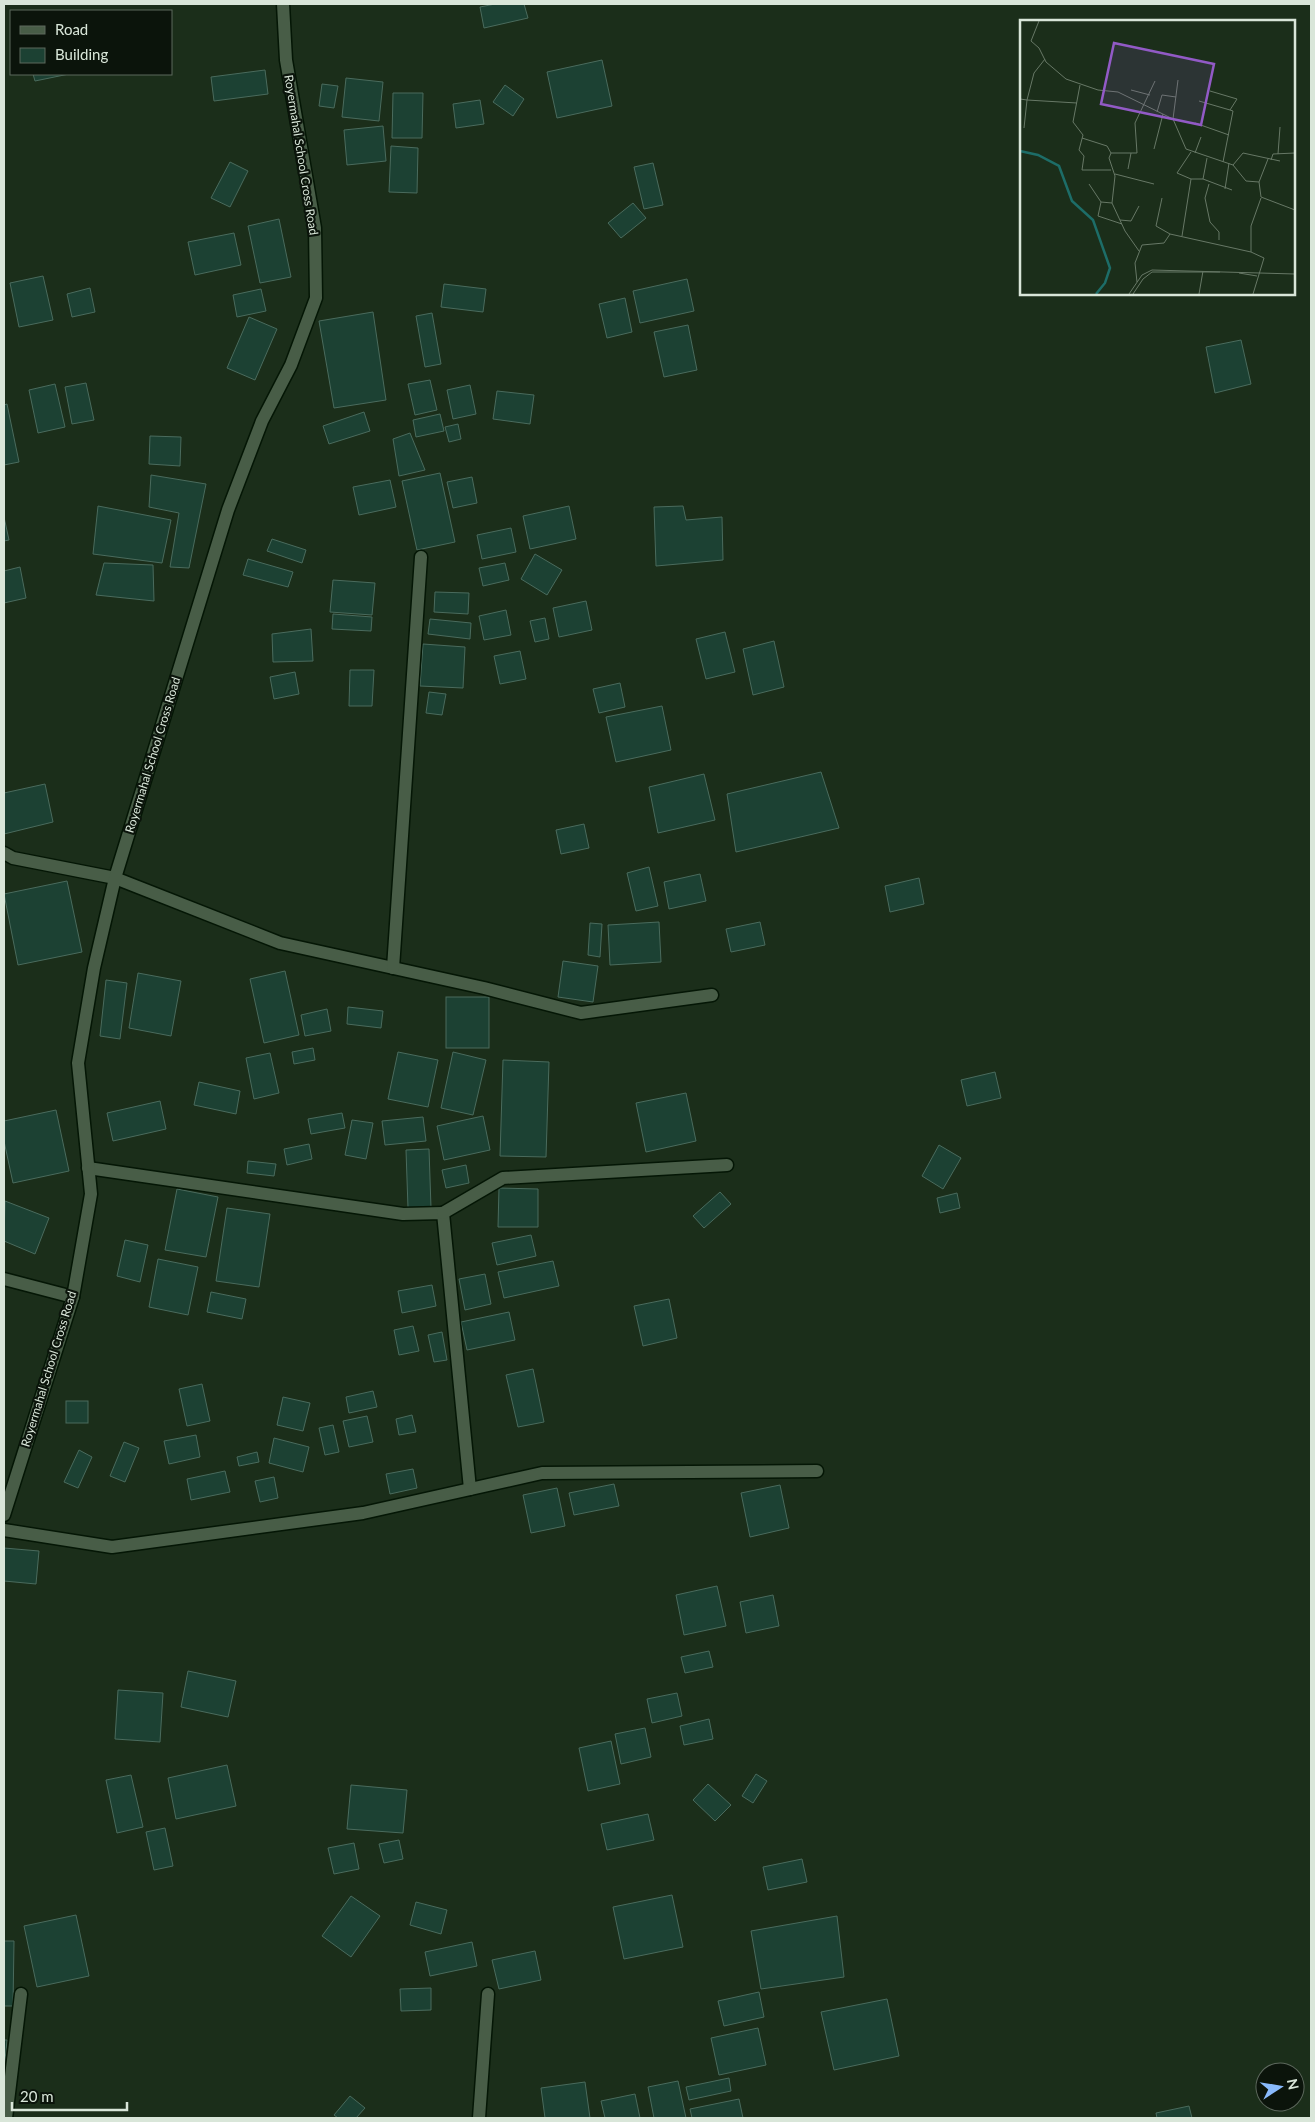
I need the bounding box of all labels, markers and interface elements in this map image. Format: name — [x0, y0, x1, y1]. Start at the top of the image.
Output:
legend — [10, 10, 172, 75]
text: Road — [55, 20, 88, 38]
inset map — [1020, 20, 1295, 295]
text: Building — [55, 45, 108, 63]
street label: Royermahal School Cross Road — [281, 74, 322, 236]
street label: Royermahal School Cross Road — [122, 675, 183, 835]
street label: Royermahal School Cross Road — [18, 1289, 79, 1449]
north arrow — [1255, 2062, 1305, 2112]
text: N — [1284, 2077, 1303, 2091]
scale bar — [12, 2080, 128, 2112]
text: 20 m — [20, 2087, 54, 2105]

